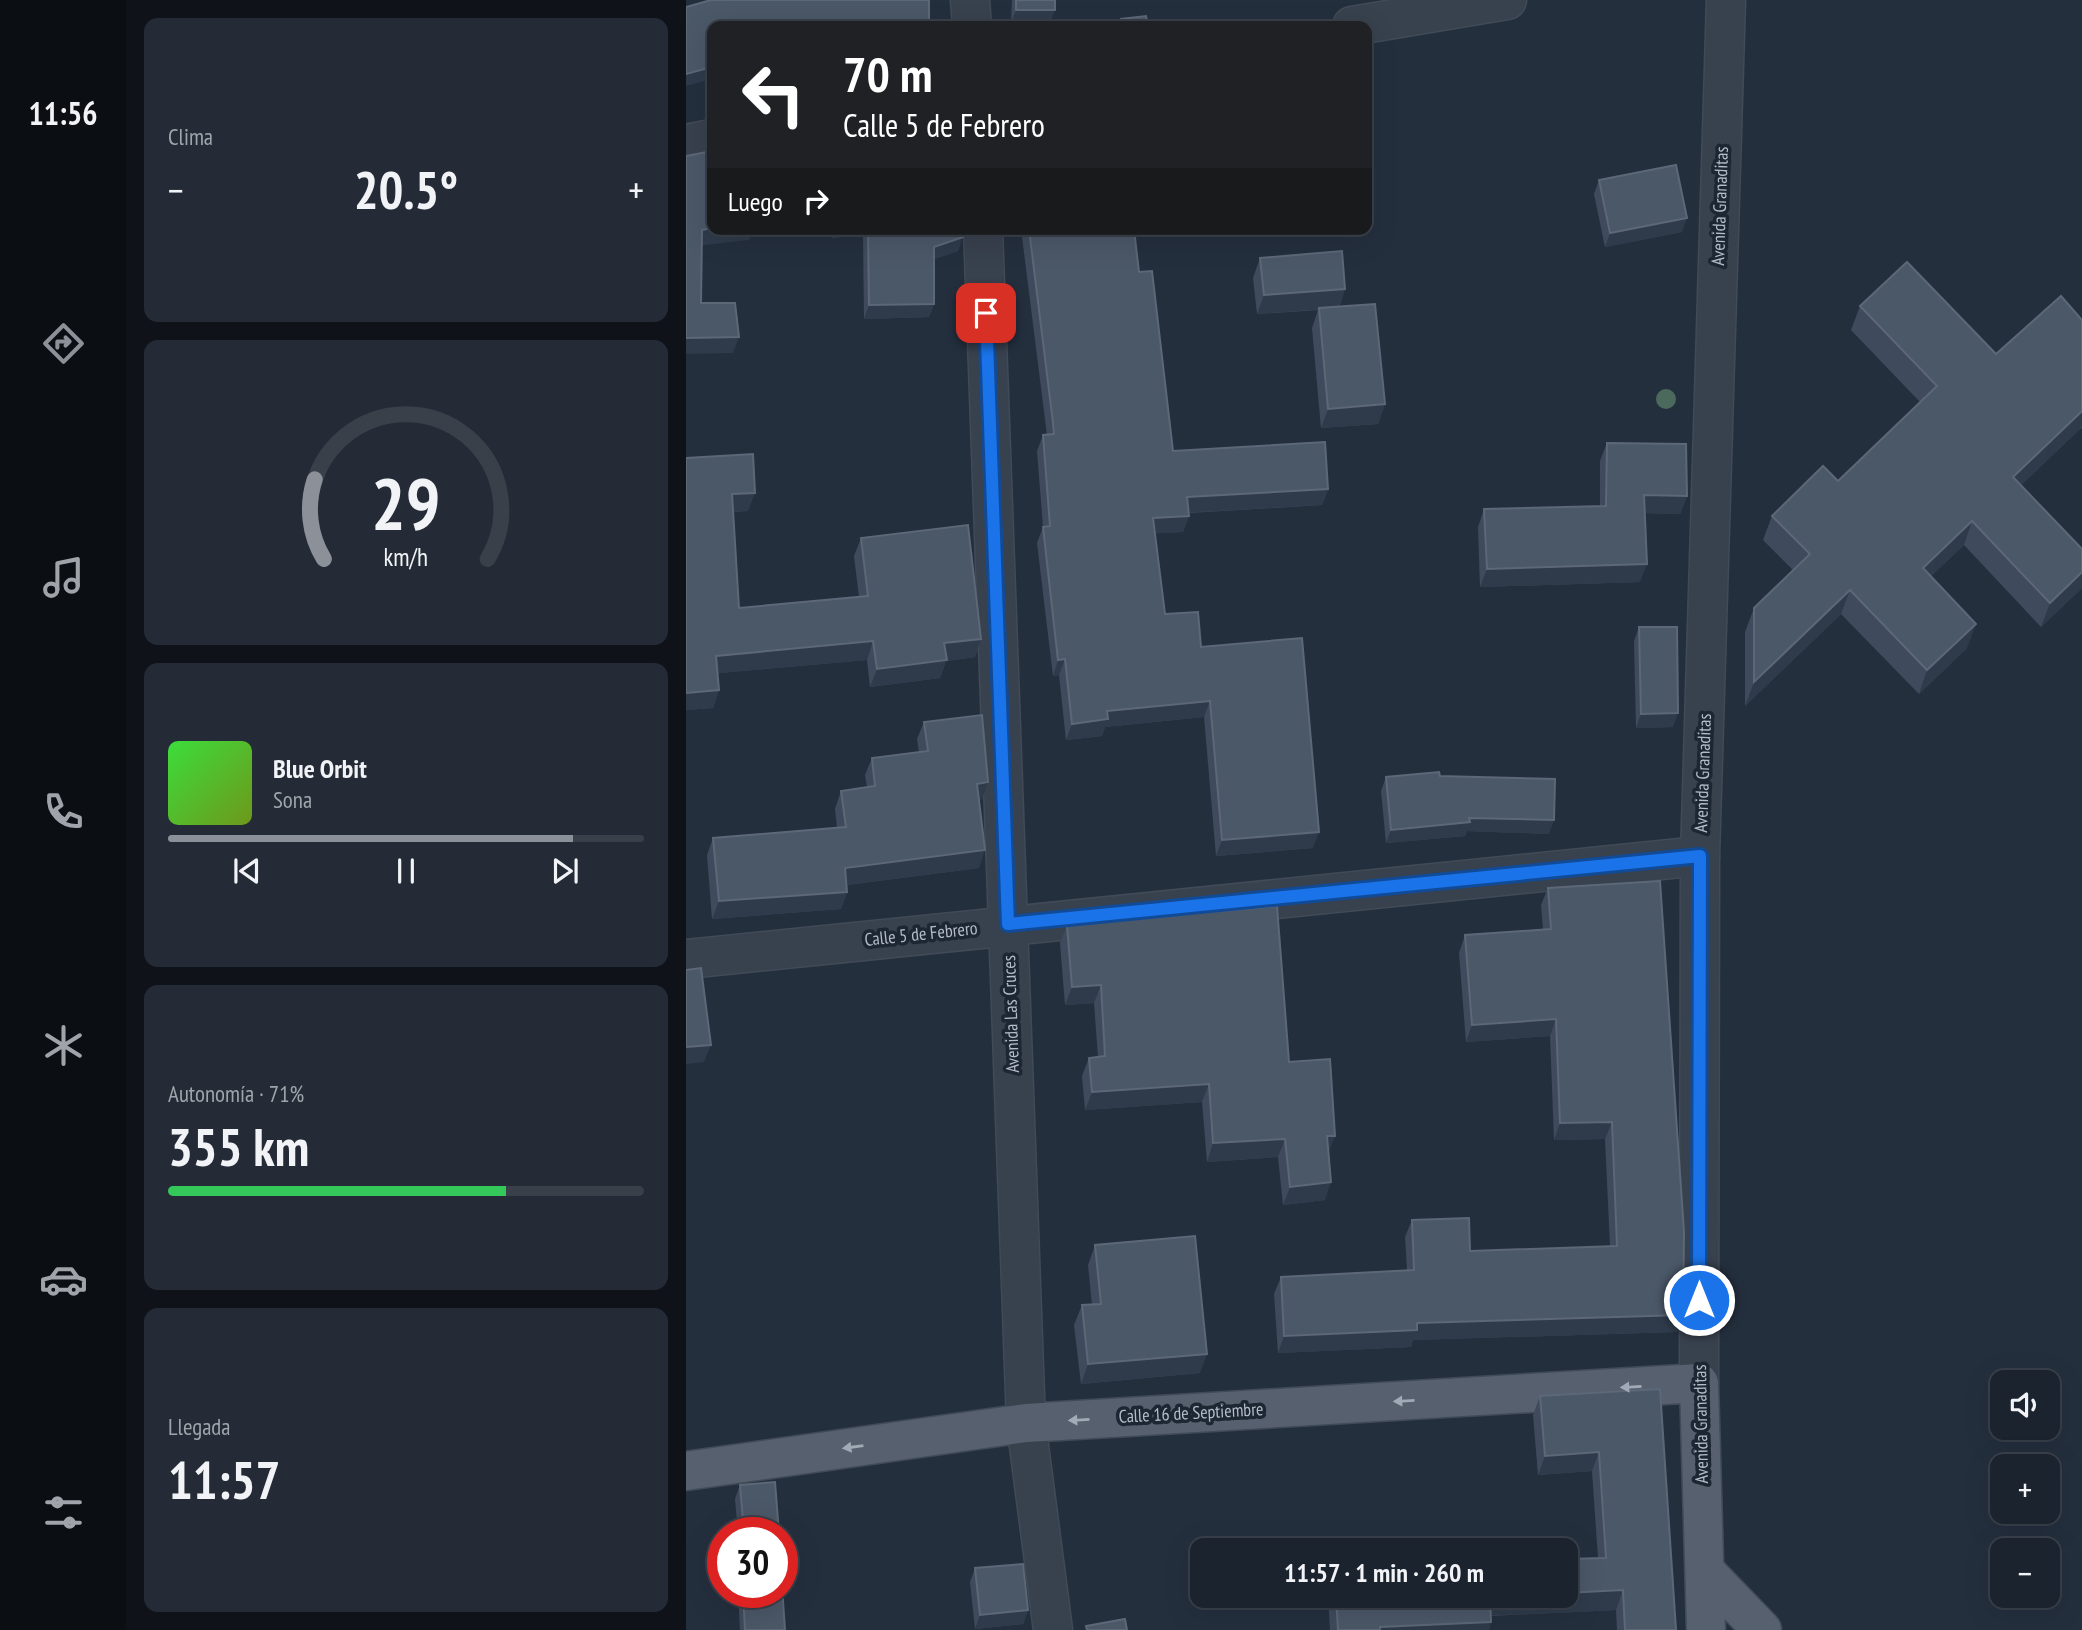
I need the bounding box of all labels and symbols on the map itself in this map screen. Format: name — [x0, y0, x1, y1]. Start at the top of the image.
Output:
street label: Avenida Granaditas — [1706, 146, 1733, 266]
pin — [956, 283, 1016, 343]
street label: Avenida Granaditas — [1689, 713, 1716, 833]
street label: Calle 5 de Febrero — [863, 916, 979, 951]
street label: Avenida Las Cruces — [997, 955, 1024, 1073]
position arrow — [1662, 1263, 1736, 1337]
street label: Avenida Granaditas — [1688, 1364, 1713, 1484]
one-way arrow — [1620, 1382, 1642, 1393]
one-way arrow — [1393, 1396, 1415, 1407]
street label: Calle 16 de Septiembre — [1118, 1397, 1264, 1428]
one-way arrow — [1068, 1415, 1090, 1426]
one-way arrow — [842, 1442, 864, 1453]
speed limit sign: 30 — [707, 1517, 798, 1608]

